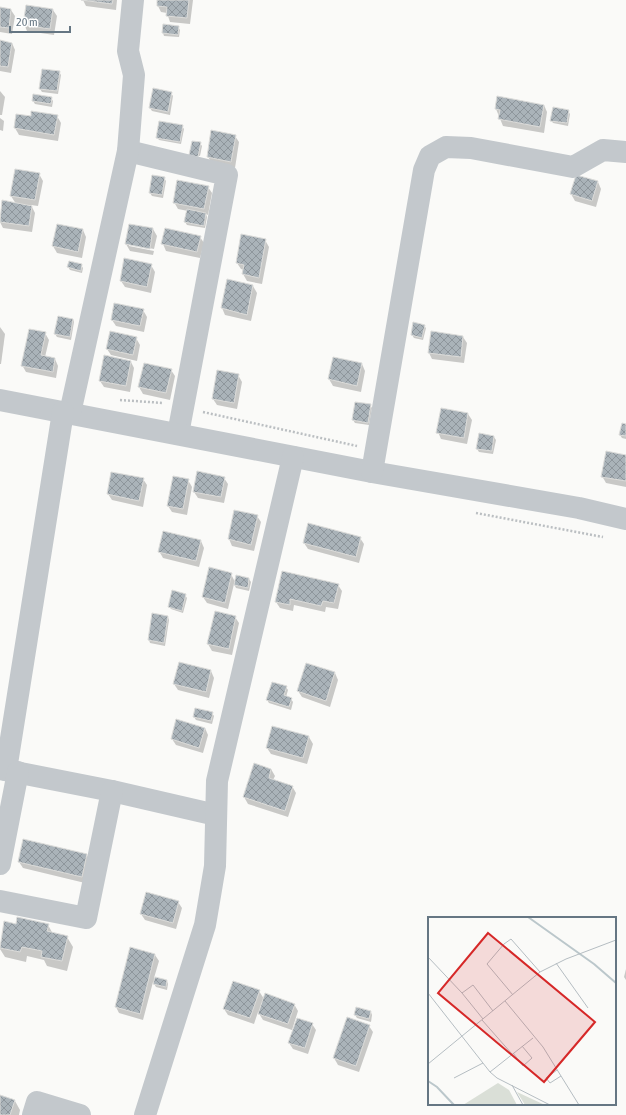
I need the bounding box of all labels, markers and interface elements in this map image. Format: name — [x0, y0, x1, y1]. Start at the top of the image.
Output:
scale bar — [10, 8, 70, 34]
text: 20 m — [16, 15, 38, 29]
inset map — [428, 917, 616, 1105]

